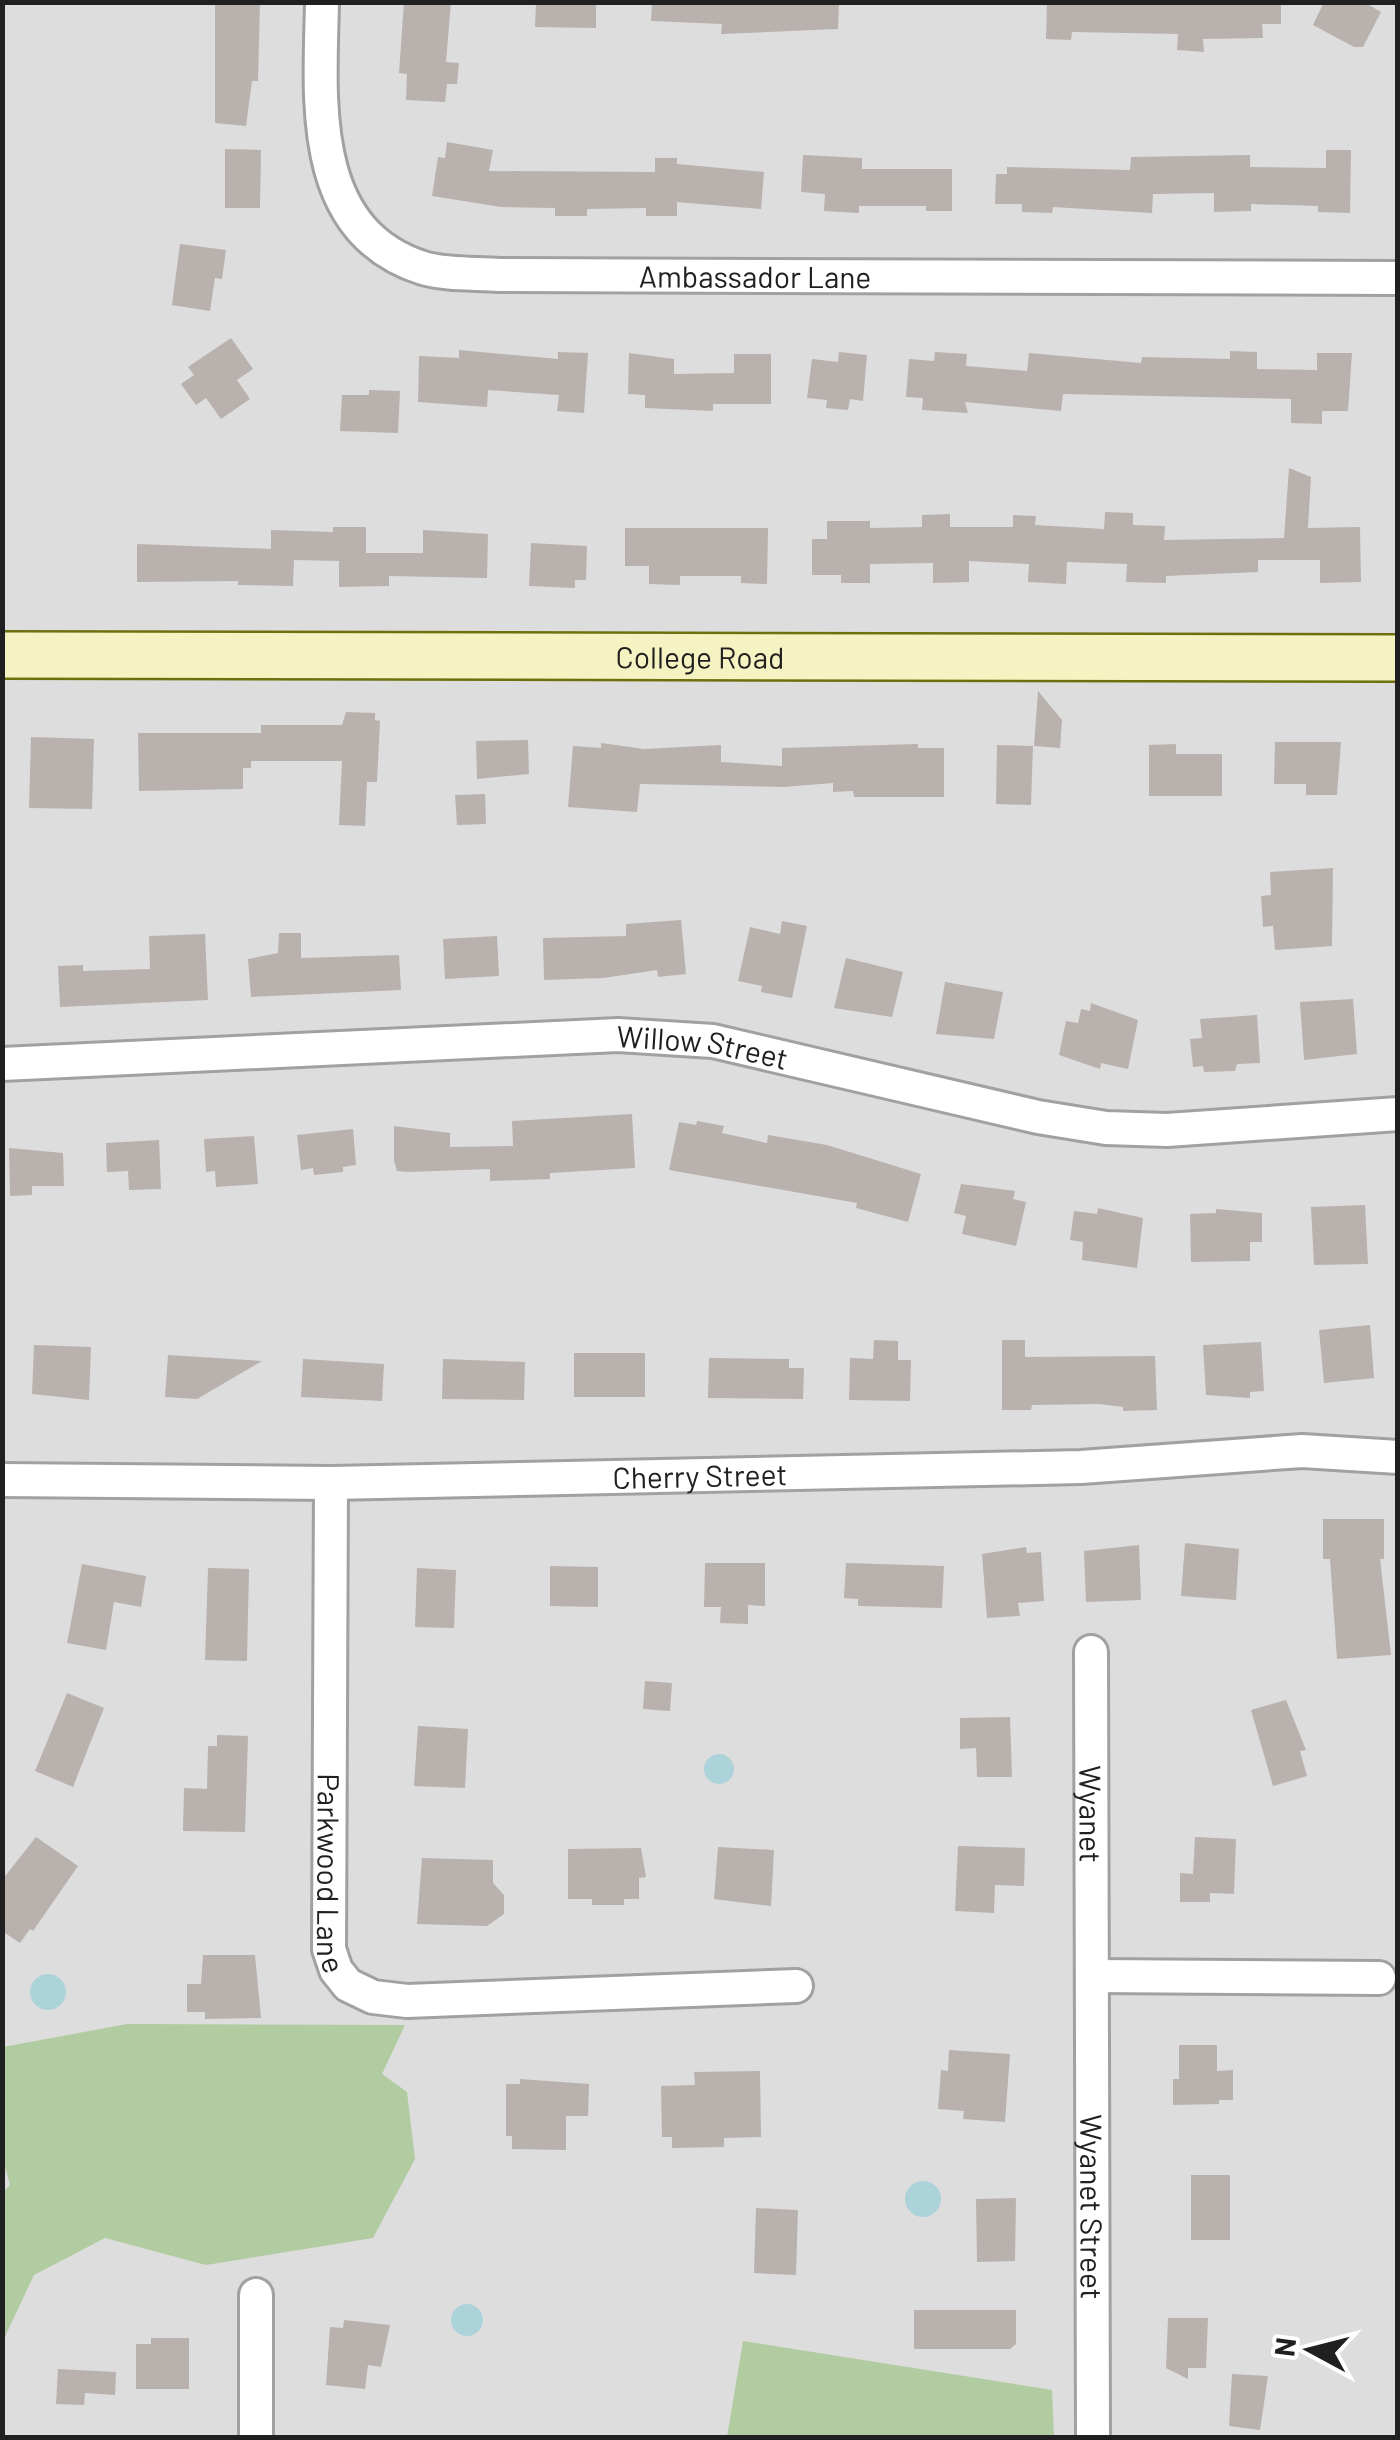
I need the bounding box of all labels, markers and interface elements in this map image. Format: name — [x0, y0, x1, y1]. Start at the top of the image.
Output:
street label: Ambassador Lane — [639, 257, 871, 294]
street label: College Road — [616, 638, 784, 675]
street label: Willow Street — [616, 1017, 792, 1076]
street label: Cherry Street — [612, 1455, 788, 1495]
street label: Wyanet — [1073, 1765, 1110, 1863]
street label: Parkwood Lane — [311, 1773, 354, 1977]
street label: Wyanet Street — [1074, 2114, 1111, 2300]
north arrow — [1260, 2300, 1360, 2400]
text: N — [1266, 2336, 1302, 2358]

